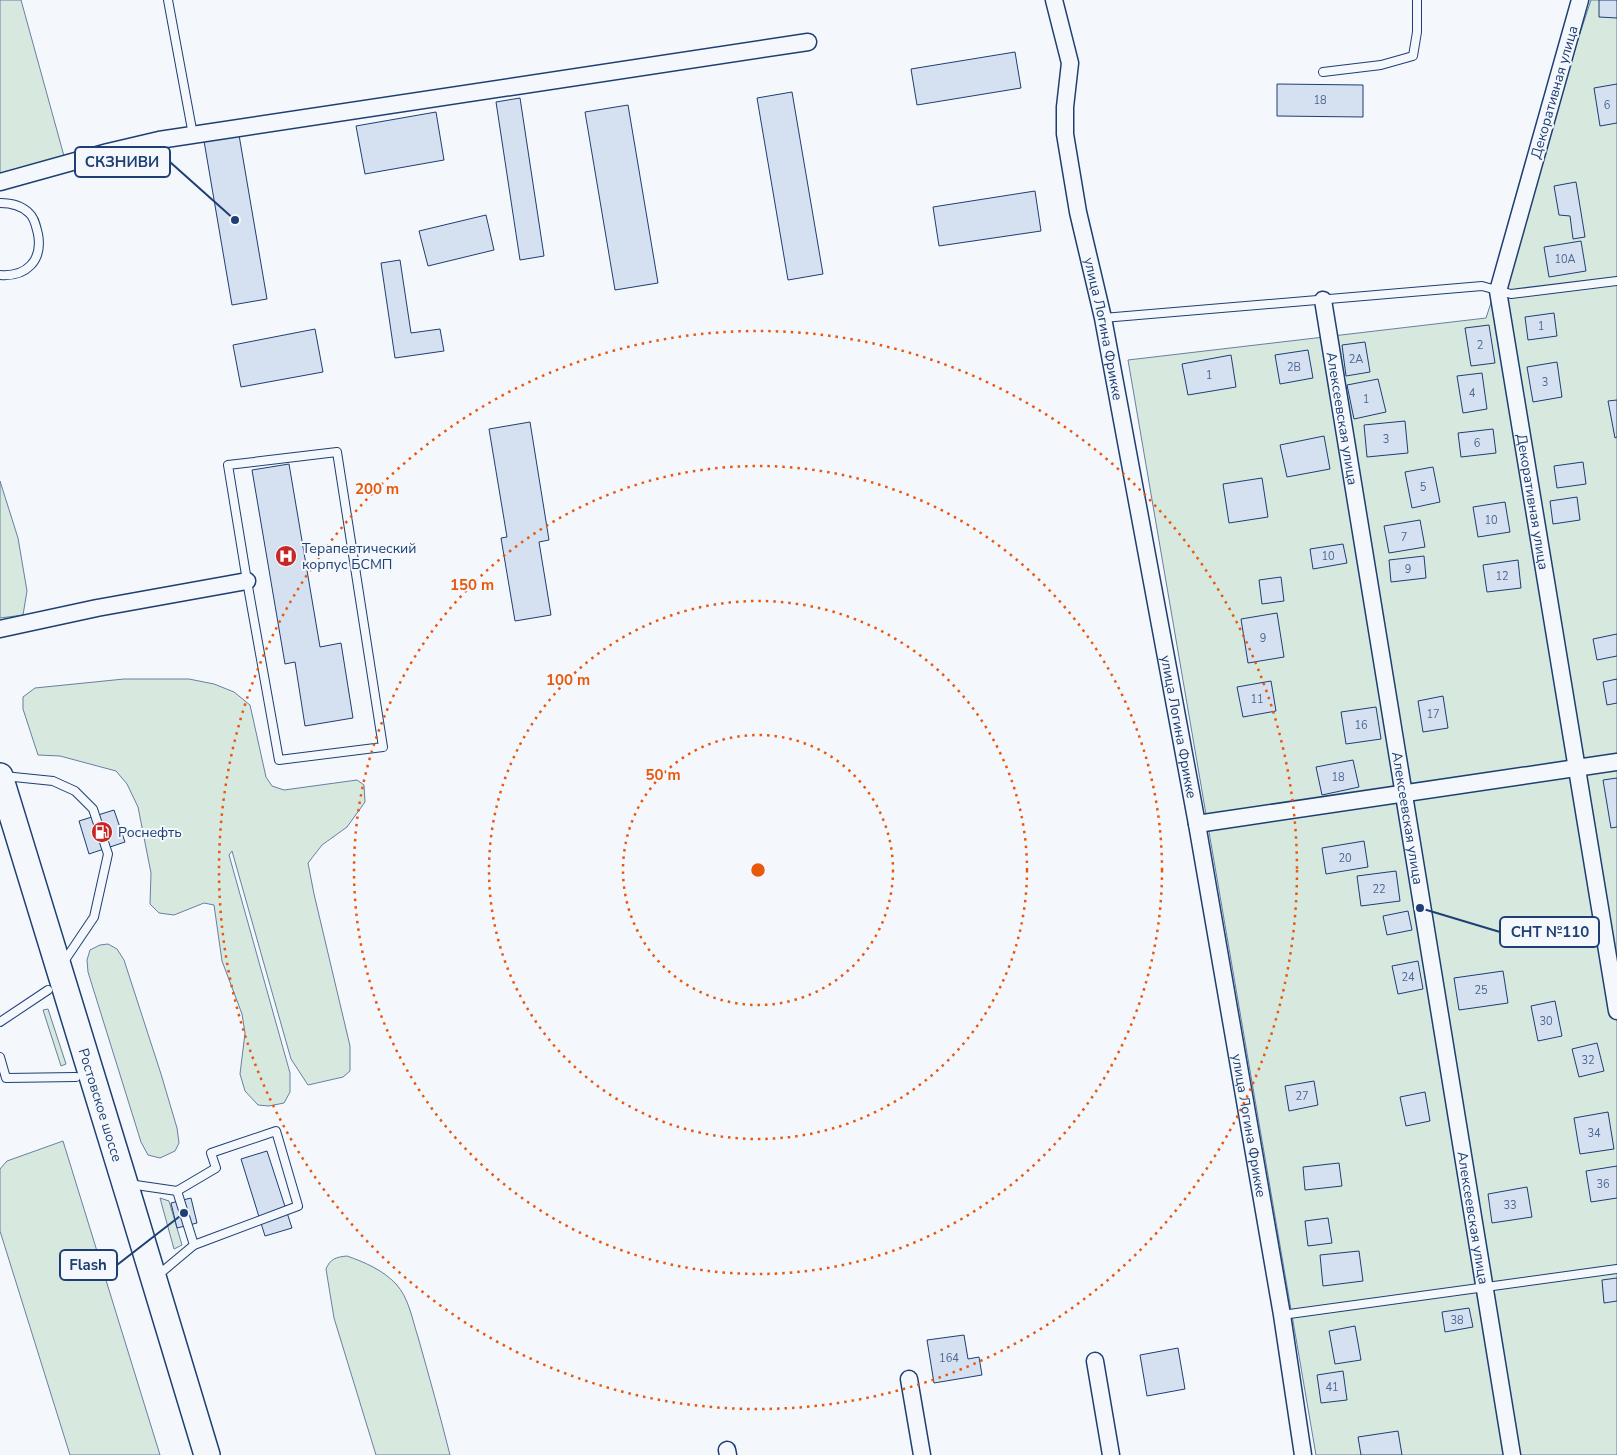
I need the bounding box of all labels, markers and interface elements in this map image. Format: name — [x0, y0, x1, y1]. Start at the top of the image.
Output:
street label: Декоративная улица — [1526, 23, 1583, 161]
house number: 18 — [1313, 93, 1327, 108]
house number: 6 — [1604, 98, 1611, 113]
callout: СКЗНИВИ — [75, 147, 170, 177]
text: СКЗНИВИ — [85, 152, 159, 172]
house number: 10А — [1554, 252, 1576, 267]
street label: улица Логина Фрикке — [1079, 256, 1127, 402]
house number: 1 — [1538, 319, 1544, 334]
house number: 2 — [1477, 338, 1483, 353]
street label: Алексеевская улица — [1322, 351, 1362, 486]
house number: 2А — [1349, 352, 1363, 367]
house number: 2В — [1287, 360, 1301, 375]
house number: 1 — [1206, 368, 1212, 383]
house number: 3 — [1542, 375, 1548, 390]
house number: 4 — [1469, 386, 1476, 401]
house number: 1 — [1363, 392, 1369, 407]
house number: 3 — [1383, 432, 1389, 447]
street label: Декоративная улица — [1512, 432, 1553, 571]
house number: 6 — [1474, 436, 1481, 451]
text: 200 m — [355, 479, 399, 499]
house number: 5 — [1420, 480, 1427, 495]
house number: 10 — [1484, 513, 1498, 528]
house number: 7 — [1401, 530, 1407, 545]
place label: Терапевтический корпус БСМП — [302, 539, 416, 574]
hospital icon: Терапевтический корпус БСМП — [274, 544, 298, 568]
house number: 10 — [1321, 549, 1335, 564]
house number: 9 — [1405, 562, 1411, 577]
house number: 12 — [1495, 569, 1509, 584]
text: 150 m — [450, 575, 494, 595]
house number: 9 — [1260, 631, 1266, 646]
street label: улица Логина Фрикке — [1156, 654, 1201, 800]
text: 100 m — [546, 670, 590, 690]
house number: 11 — [1250, 692, 1264, 707]
house number: 17 — [1426, 707, 1440, 722]
house number: 16 — [1354, 718, 1368, 733]
street label: Алексеевская улица — [1387, 750, 1428, 886]
text: 50 m — [645, 765, 681, 785]
house number: 18 — [1331, 770, 1345, 785]
fuel station icon: Роснефть — [90, 820, 114, 844]
place label: Роснефть — [118, 823, 182, 842]
house number: 20 — [1338, 851, 1352, 866]
centre of rings — [749, 861, 767, 879]
house number: 22 — [1372, 882, 1386, 897]
callout: СНТ №110 — [1500, 917, 1599, 947]
text: СНТ №110 — [1511, 922, 1589, 942]
house number: 24 — [1401, 970, 1415, 985]
house number: 25 — [1474, 983, 1488, 998]
house number: 30 — [1539, 1014, 1553, 1029]
street label: Ростовское шоссе — [74, 1046, 127, 1164]
street label: улица Логина Фрикке — [1227, 1052, 1270, 1199]
house number: 32 — [1581, 1053, 1595, 1068]
house number: 27 — [1295, 1089, 1309, 1104]
house number: 34 — [1587, 1126, 1601, 1141]
street label: Алексеевская улица — [1452, 1150, 1493, 1286]
house number: 36 — [1596, 1177, 1610, 1192]
house number: 33 — [1503, 1198, 1517, 1213]
callout: Flash — [60, 1250, 117, 1280]
text: Flash — [69, 1255, 107, 1275]
house number: 38 — [1450, 1313, 1464, 1328]
house number: 164 — [939, 1351, 959, 1366]
house number: 41 — [1325, 1380, 1339, 1395]

